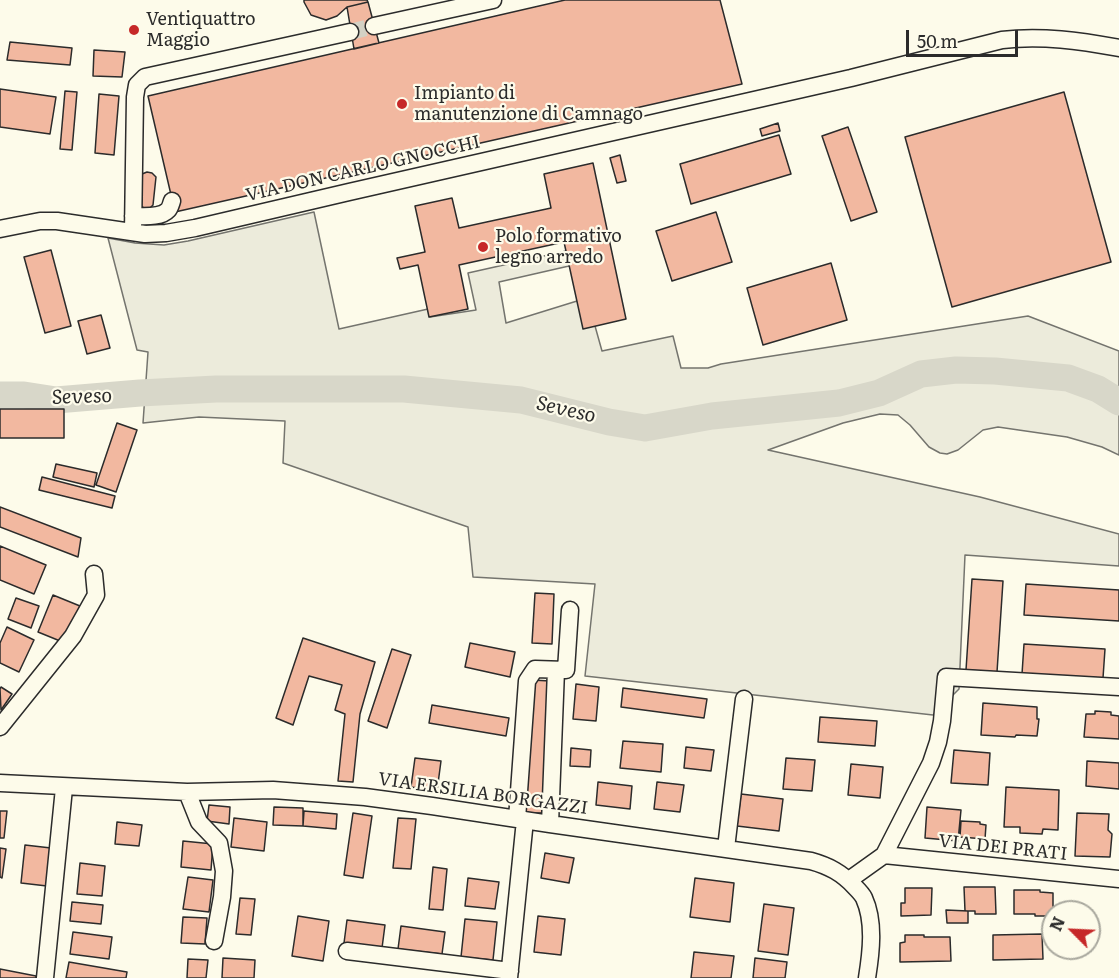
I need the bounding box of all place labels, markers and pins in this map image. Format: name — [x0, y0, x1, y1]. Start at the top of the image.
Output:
place label: Ventiquattro Maggio — [146, 9, 256, 52]
marker: Ventiquattro Maggio — [127, 23, 141, 37]
place label: Impianto di manutenzione di Camnago — [414, 83, 643, 125]
marker: Impianto di manutenzione di Camnago — [395, 97, 409, 111]
place label: Polo formativo legno arredo — [495, 226, 622, 268]
marker: Polo formativo legno arredo — [476, 240, 490, 254]

